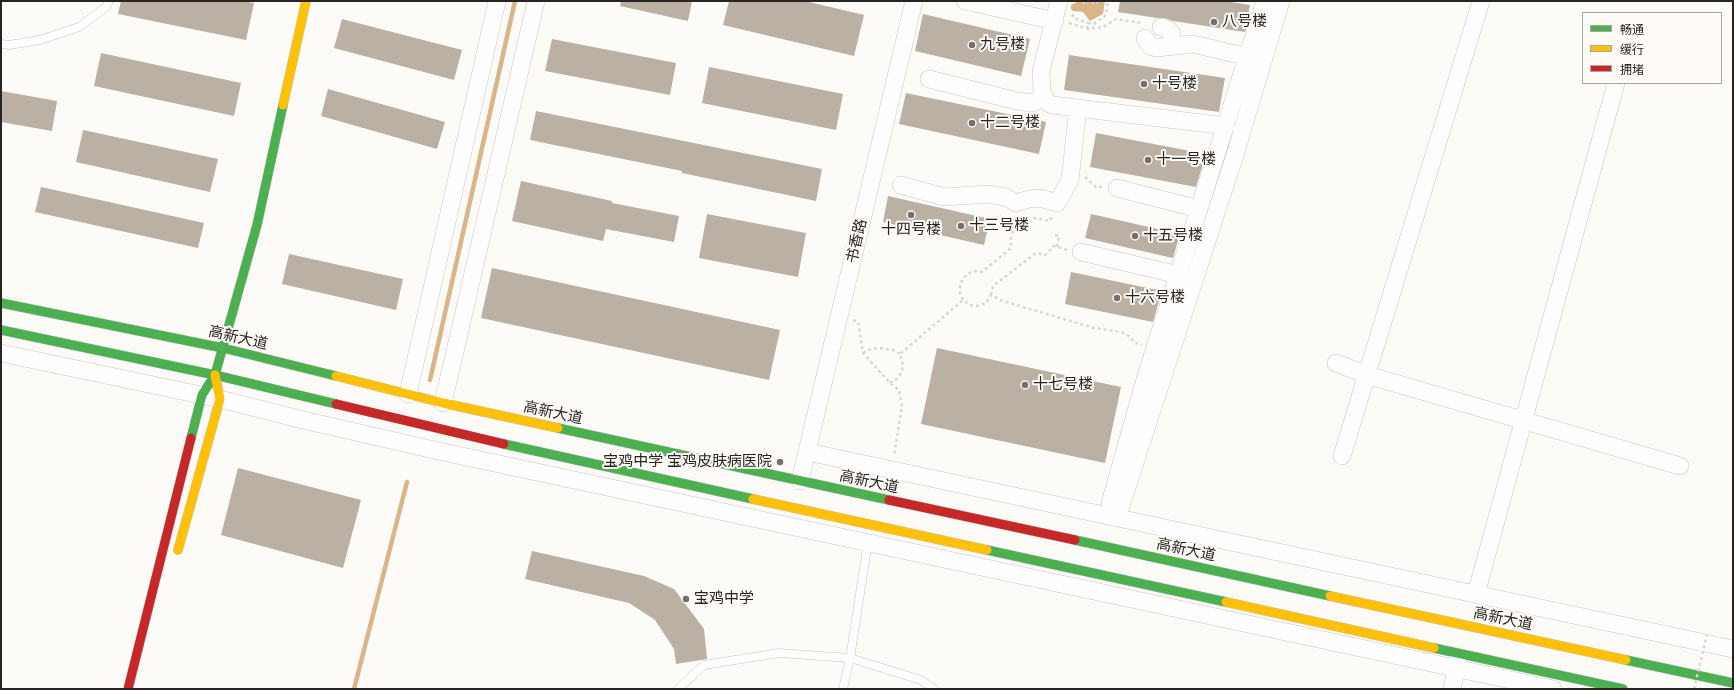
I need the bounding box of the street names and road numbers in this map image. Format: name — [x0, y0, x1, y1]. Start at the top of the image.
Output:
street label: 书香路 — [843, 217, 871, 265]
street label: 高新大道 — [207, 322, 269, 354]
street label: 高新大道 — [522, 398, 584, 428]
street label: 高新大道 — [838, 467, 900, 497]
street label: 高新大道 — [1155, 535, 1217, 565]
street label: 高新大道 — [1472, 604, 1534, 634]

